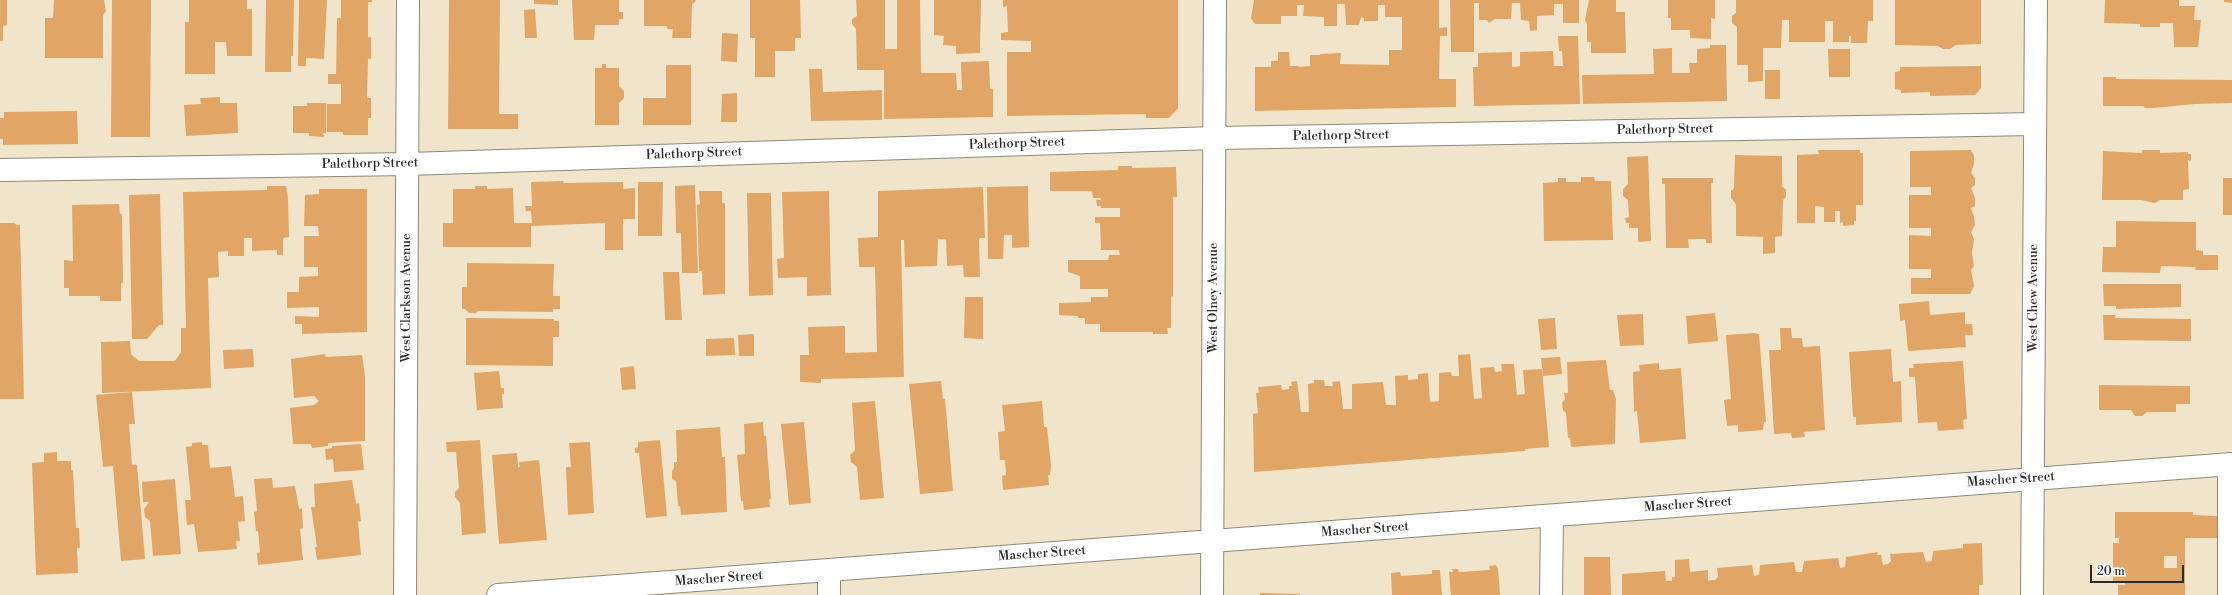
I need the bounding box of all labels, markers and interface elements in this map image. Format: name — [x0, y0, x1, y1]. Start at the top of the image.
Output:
street label: Palethorp Street — [1617, 121, 1713, 139]
street label: Palethorp Street — [1293, 127, 1389, 145]
street label: Palethorp Street — [969, 135, 1065, 153]
street label: Palethorp Street — [646, 145, 742, 163]
street label: Palethorp Street — [322, 155, 418, 173]
street label: West Clarkson Avenue — [399, 234, 415, 362]
street label: West Olney Avenue — [1206, 243, 1222, 353]
street label: West Chew Avenue — [2026, 244, 2042, 352]
street label: Mascher Street — [1966, 469, 2056, 491]
street label: Mascher Street — [1643, 494, 1733, 516]
street label: Mascher Street — [1320, 519, 1410, 541]
street label: Mascher Street — [997, 543, 1087, 565]
scale bar — [2092, 557, 2186, 583]
text: 20 m — [2097, 564, 2125, 579]
street label: Mascher Street — [674, 568, 764, 590]

